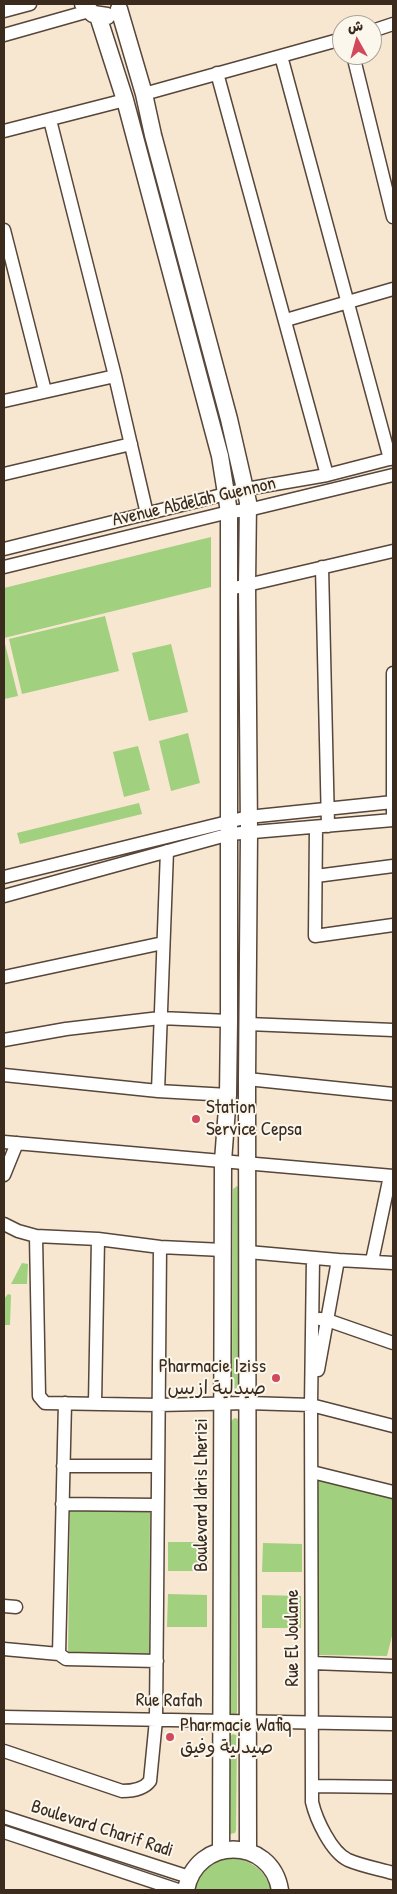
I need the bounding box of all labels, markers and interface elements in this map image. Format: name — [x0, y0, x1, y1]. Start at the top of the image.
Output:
north arrow — [332, 15, 382, 65]
text: ش — [346, 15, 364, 36]
street label: Avenue Abdelah Guennon — [110, 472, 278, 532]
place label: Station Service Cepsa — [206, 1097, 302, 1141]
marker: Station Service Cepsa — [190, 1113, 202, 1125]
place label: Pharmacie Iziss صيدلية ازيس — [159, 1356, 266, 1400]
marker: Pharmacie Iziss صيدلية ازيس — [270, 1372, 282, 1384]
street label: Boulevard Idris Lherizi — [191, 1418, 213, 1572]
street label: Rue El Joulane — [282, 1590, 304, 1686]
street label: Rue Rafah — [136, 1689, 202, 1713]
place label: Pharmacie Wafiq صيدلية وفيق — [180, 1715, 291, 1759]
marker: Pharmacie Wafiq صيدلية وفيق — [164, 1731, 176, 1743]
street label: Boulevard Charif Radi — [28, 1795, 176, 1863]

